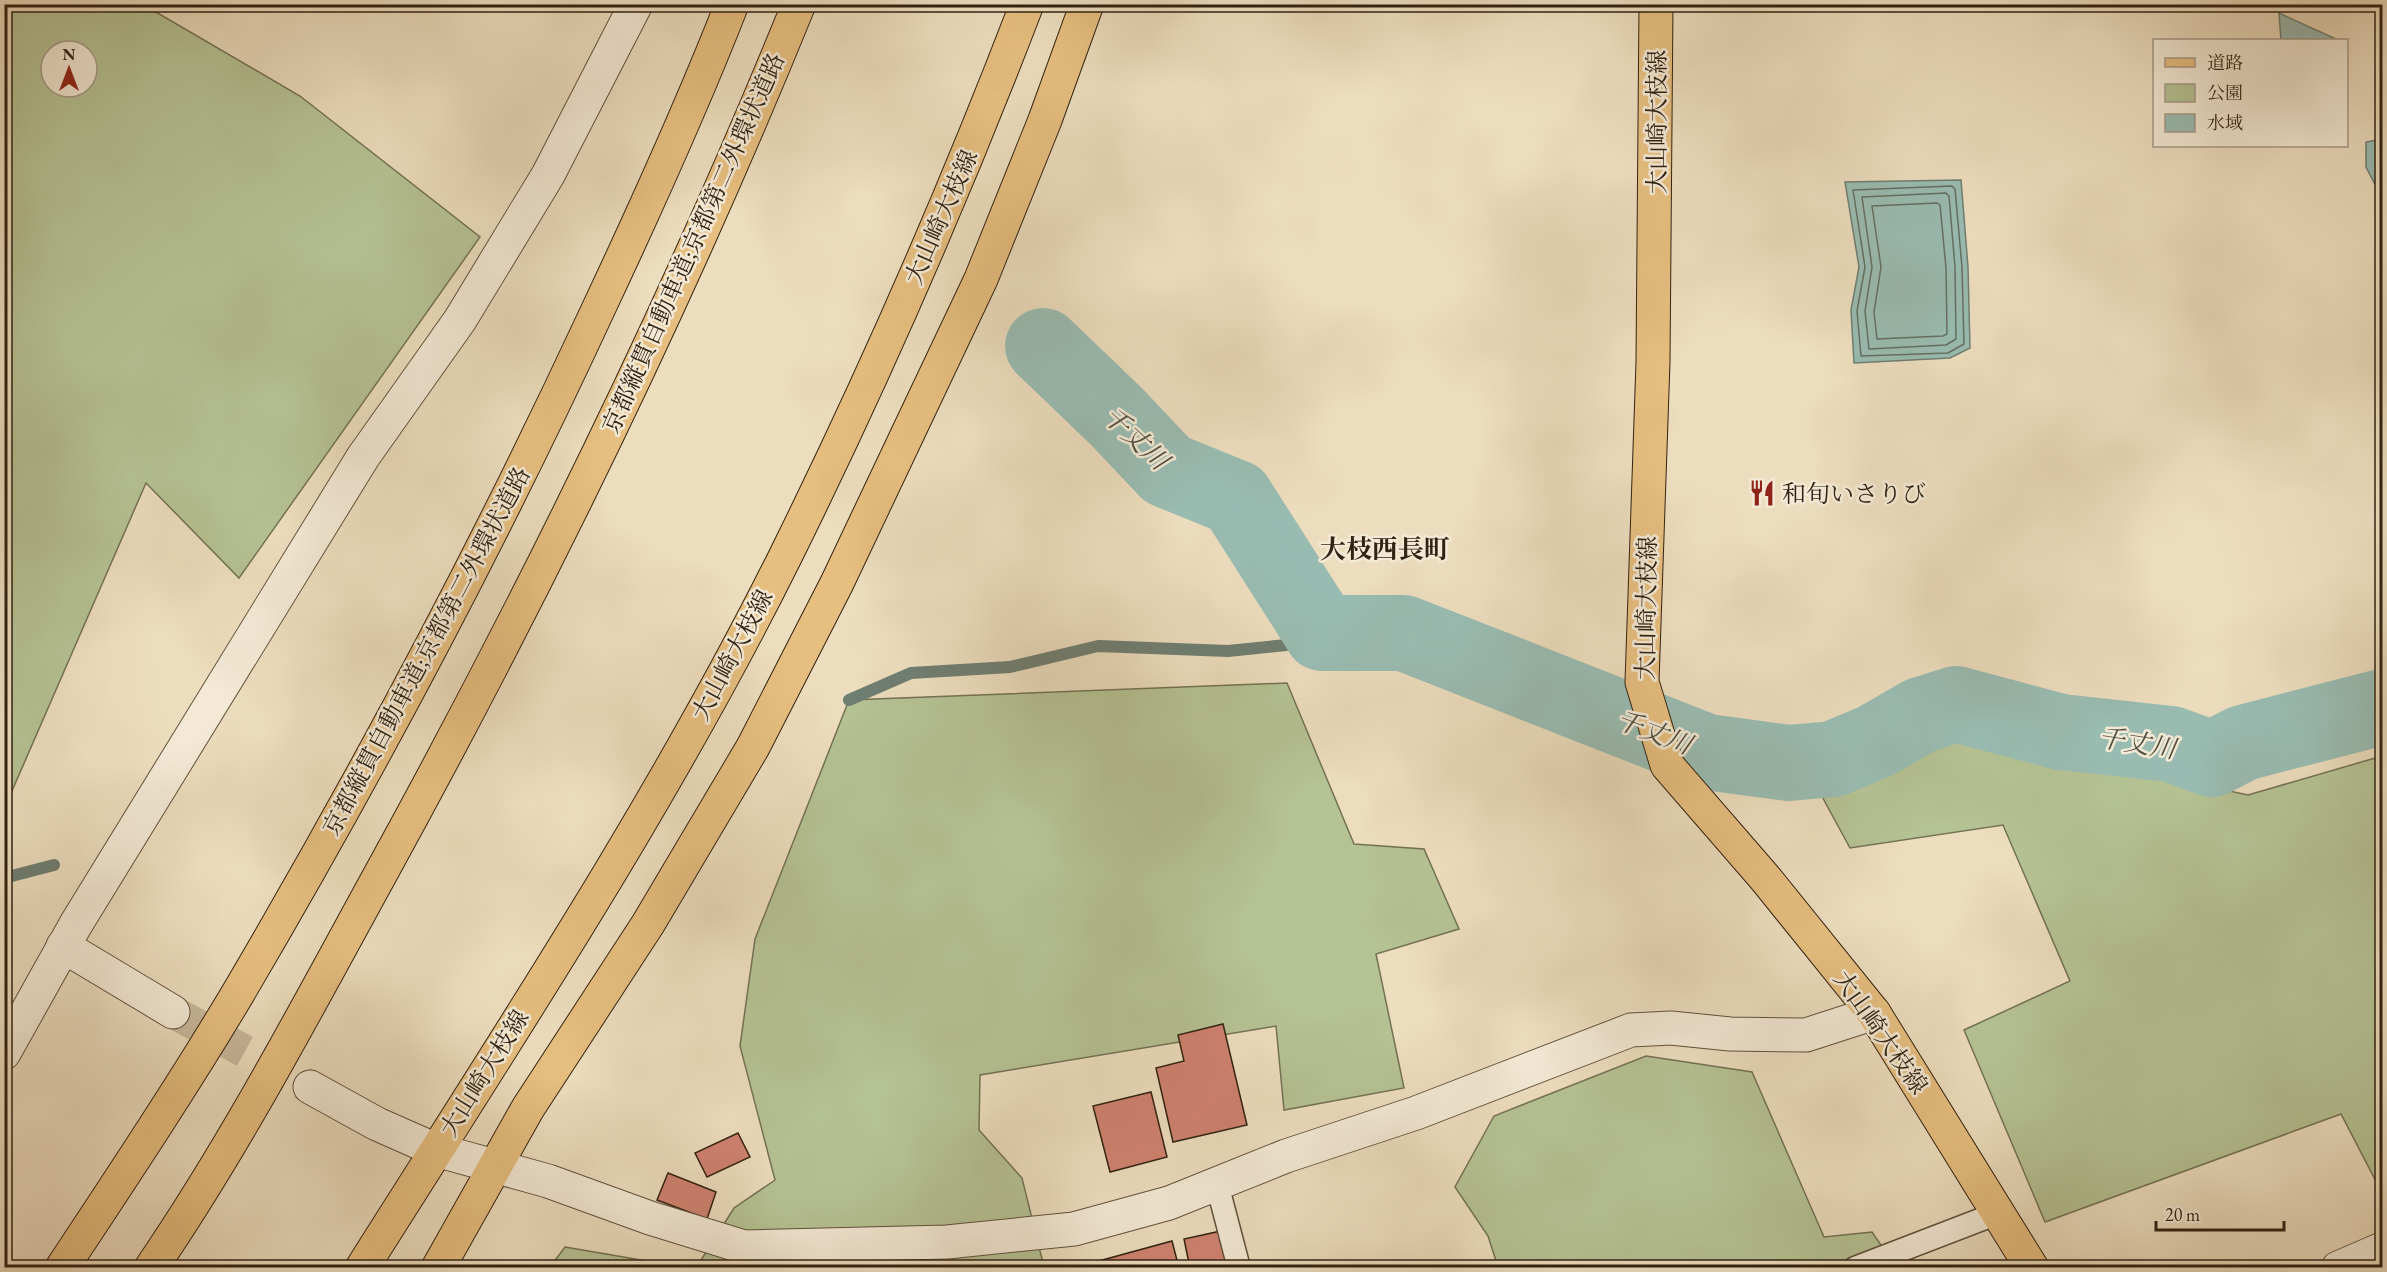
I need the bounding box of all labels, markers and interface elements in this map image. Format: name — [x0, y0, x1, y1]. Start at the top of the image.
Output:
north arrow — [39, 39, 99, 99]
legend — [2153, 39, 2348, 147]
text: N — [63, 44, 76, 65]
street label: 京都縦貫自動車道;京都第二外環状道路 — [595, 48, 791, 438]
street label: 大山崎大枝線 — [1641, 50, 1672, 194]
text: 道路 — [2207, 51, 2243, 74]
text: 公園 — [2207, 81, 2243, 104]
text: 水域 — [2207, 111, 2243, 134]
street label: 大山崎大枝線 — [898, 145, 984, 289]
water label: 千丈川 — [1096, 399, 1178, 479]
street label: 京都縦貫自動車道;京都第二外環状道路 — [315, 461, 537, 841]
restaurant icon: 和旬いさりび — [1747, 478, 1777, 508]
place label: 和旬いさりび — [1782, 478, 1926, 509]
district label: 大枝西長町 — [1320, 532, 1450, 566]
street label: 大山崎大枝線 — [1629, 536, 1663, 680]
street label: 大山崎大枝線 — [685, 584, 779, 726]
water label: 千丈川 — [1611, 702, 1699, 763]
water label: 千丈川 — [2096, 720, 2181, 766]
street label: 大山崎大枝線 — [1827, 964, 1935, 1100]
street label: 大山崎大枝線 — [433, 1004, 535, 1142]
scale bar — [2156, 1194, 2284, 1232]
text: 20 m — [2165, 1203, 2200, 1226]

